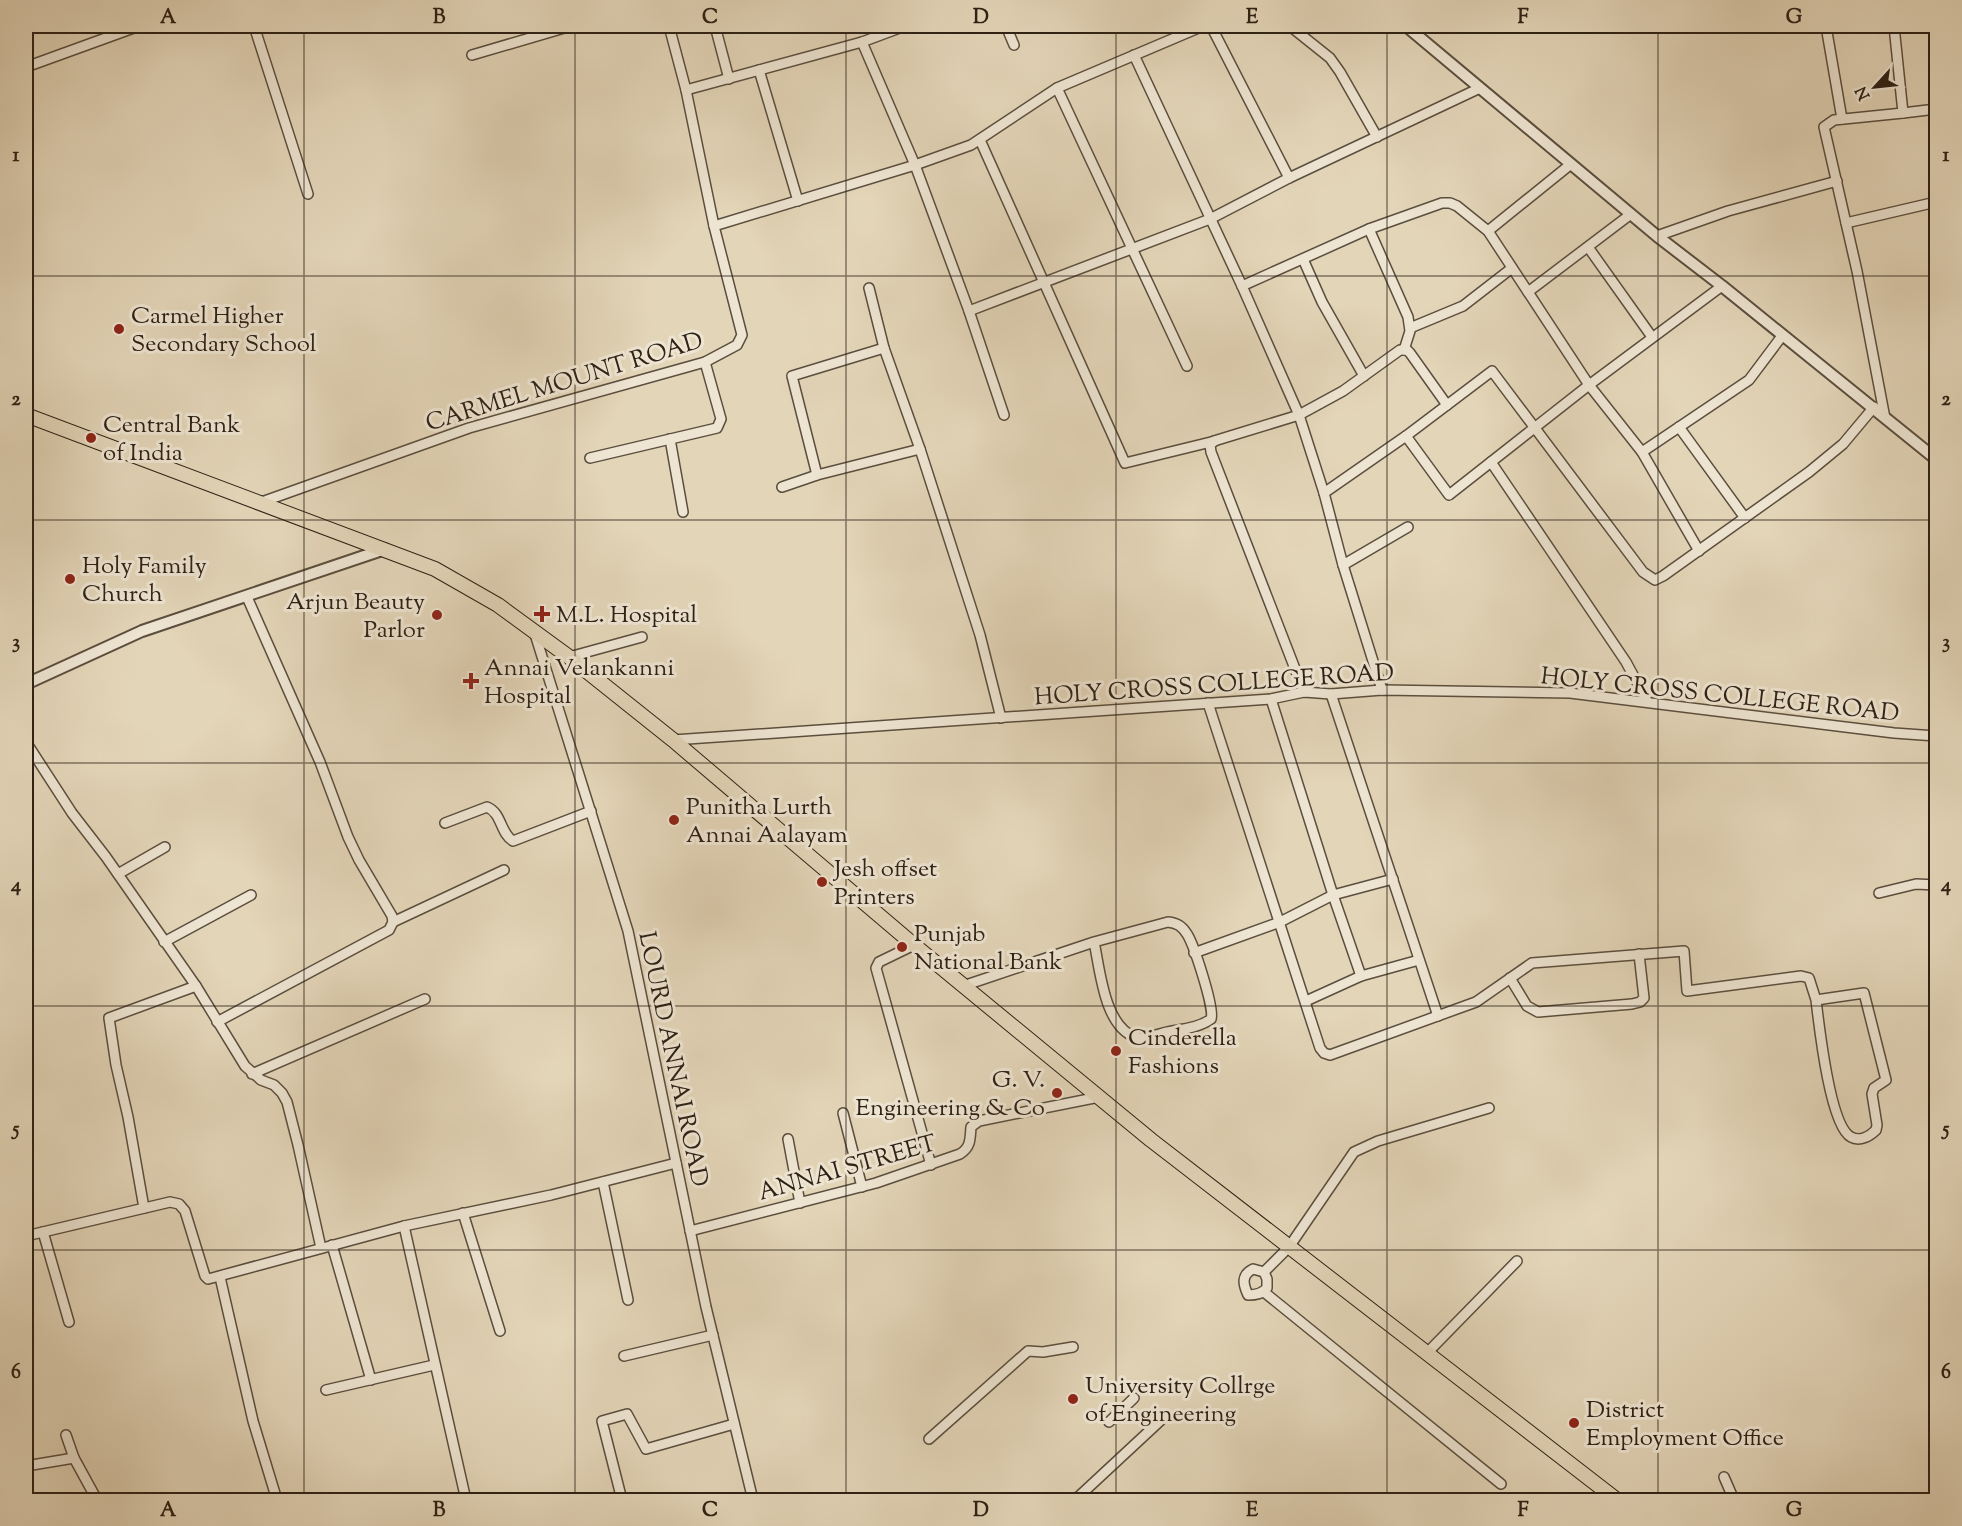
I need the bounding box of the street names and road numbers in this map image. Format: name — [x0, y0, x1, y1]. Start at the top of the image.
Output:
street label: CARMEL MOUNT ROAD — [422, 325, 707, 441]
street label: HOLY CROSS COLLEGE ROAD — [1033, 656, 1395, 716]
street label: HOLY CROSS COLLEGE ROAD — [1539, 660, 1901, 732]
street label: LOURD ANNAI ROAD — [628, 929, 716, 1190]
street label: ANNAI STREET — [754, 1127, 941, 1211]

